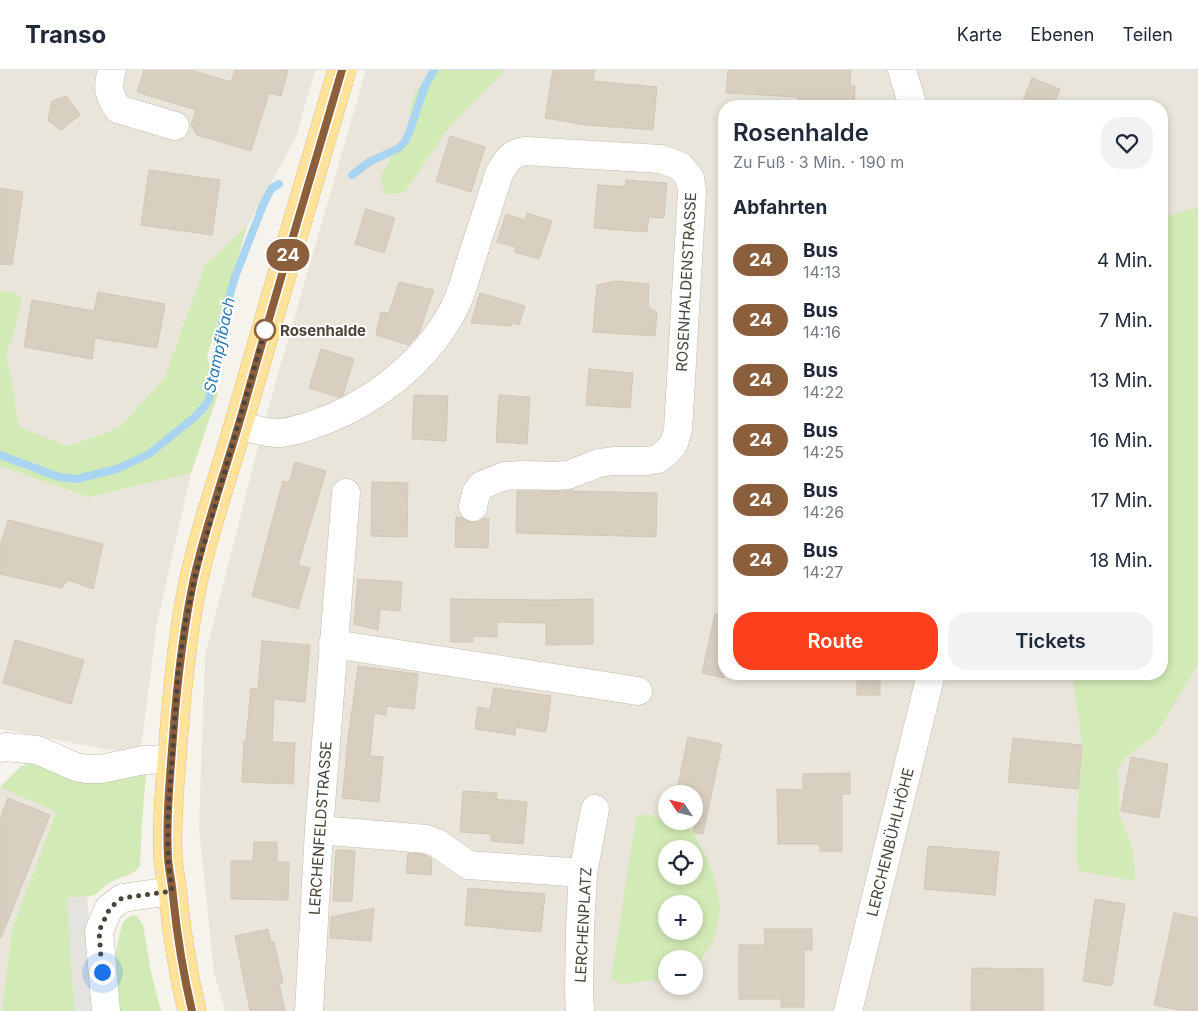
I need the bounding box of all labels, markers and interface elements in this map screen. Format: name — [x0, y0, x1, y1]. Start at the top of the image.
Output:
text: Transo — [25, 20, 106, 49]
text: Karte — [957, 24, 1002, 45]
text: Ebenen — [1030, 24, 1094, 45]
text: Teilen — [1122, 24, 1173, 45]
button: heart — [1101, 117, 1153, 169]
text: Rosenhalde — [733, 118, 869, 147]
text: Zu Fuß · 3 Min. · 190 m — [733, 152, 904, 172]
street label: ROSENHALDENSTRASSE — [672, 192, 700, 372]
text: Abfahrten — [733, 196, 827, 219]
line badge: 24 — [266, 239, 310, 271]
text: Bus — [803, 239, 838, 262]
text: 24 — [276, 244, 300, 265]
text: 24 — [749, 249, 772, 270]
text: 4 Min. — [1097, 249, 1153, 272]
text: 14:13 — [803, 262, 841, 282]
water label: Stampfibach — [199, 295, 239, 395]
text: Bus — [803, 299, 838, 322]
text: 24 — [749, 309, 772, 330]
text: 7 Min. — [1098, 309, 1153, 332]
marker: Rosenhalde — [254, 319, 276, 341]
place label: Rosenhalde — [280, 321, 366, 340]
text: 14:16 — [803, 322, 841, 342]
text: Bus — [803, 359, 838, 382]
text: 24 — [749, 369, 772, 390]
text: 13 Min. — [1090, 369, 1153, 392]
text: 14:22 — [803, 382, 844, 402]
text: Bus — [803, 419, 838, 442]
text: 24 — [749, 429, 772, 450]
text: 16 Min. — [1090, 429, 1153, 452]
text: 14:25 — [803, 442, 844, 462]
text: Bus — [803, 479, 838, 502]
text: 24 — [749, 489, 772, 510]
text: 17 Min. — [1091, 489, 1153, 512]
text: 14:26 — [803, 502, 844, 522]
text: Bus — [803, 539, 838, 562]
text: 24 — [749, 549, 772, 570]
text: 18 Min. — [1090, 549, 1153, 572]
text: 14:27 — [803, 562, 843, 582]
button: Route — [733, 612, 938, 670]
button: Tickets — [948, 612, 1153, 670]
street label: LERCHENFELDSTRASSE — [304, 740, 336, 916]
street label: LERCHENBÜHLHÖHE — [862, 765, 918, 919]
north arrow — [658, 785, 702, 830]
map controls — [658, 785, 703, 995]
button: locate — [658, 840, 703, 885]
street label: LERCHENPLATZ — [570, 867, 596, 983]
button: + — [658, 895, 703, 940]
button: − — [658, 950, 703, 995]
your location — [90, 960, 115, 985]

